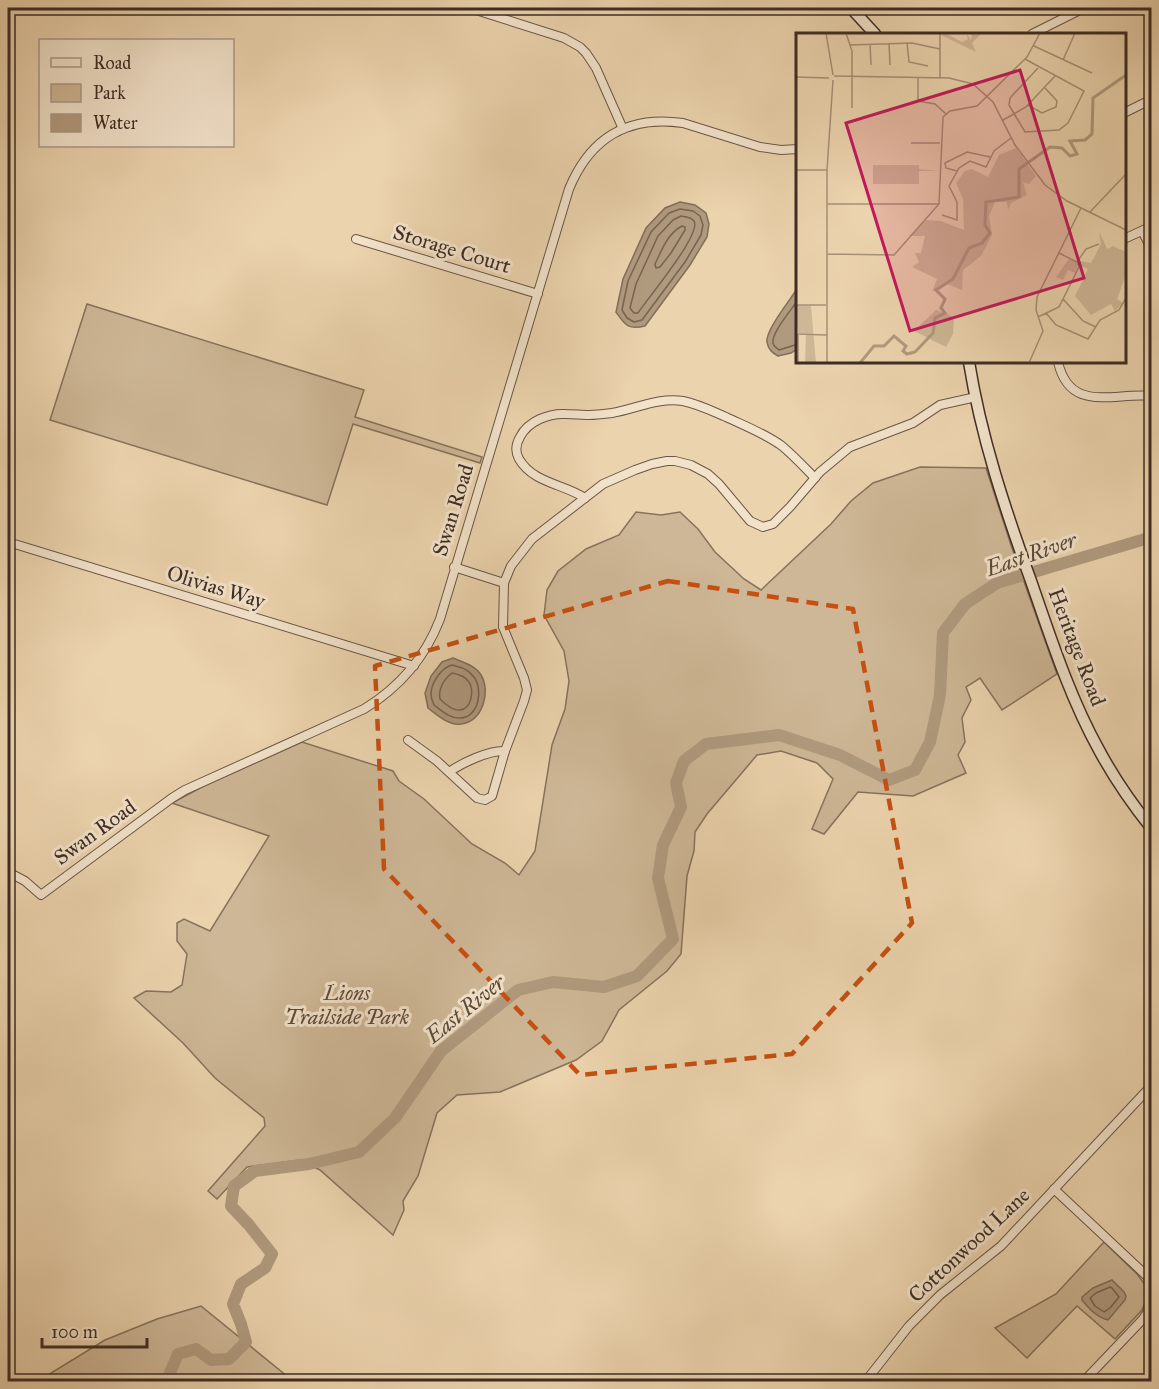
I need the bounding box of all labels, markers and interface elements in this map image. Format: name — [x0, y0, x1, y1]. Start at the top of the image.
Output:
inset map — [796, 33, 1126, 363]
legend — [39, 39, 234, 147]
text: Road — [93, 52, 131, 74]
text: Park — [93, 82, 126, 104]
text: Water — [93, 112, 138, 134]
street label: Storage Court — [390, 219, 514, 279]
street label: Swan Road — [427, 460, 479, 559]
water label: East River — [981, 525, 1082, 582]
street label: Olivias Way — [164, 560, 269, 615]
street label: Heritage Road — [1043, 584, 1112, 710]
street label: Swan Road — [49, 793, 141, 870]
water label: East River — [419, 968, 512, 1050]
park label: Lions Trailside Park — [285, 980, 410, 1030]
street label: Cottonwood Lane — [903, 1182, 1035, 1308]
scale bar — [42, 1311, 147, 1349]
text: 100 m — [51, 1321, 98, 1343]

